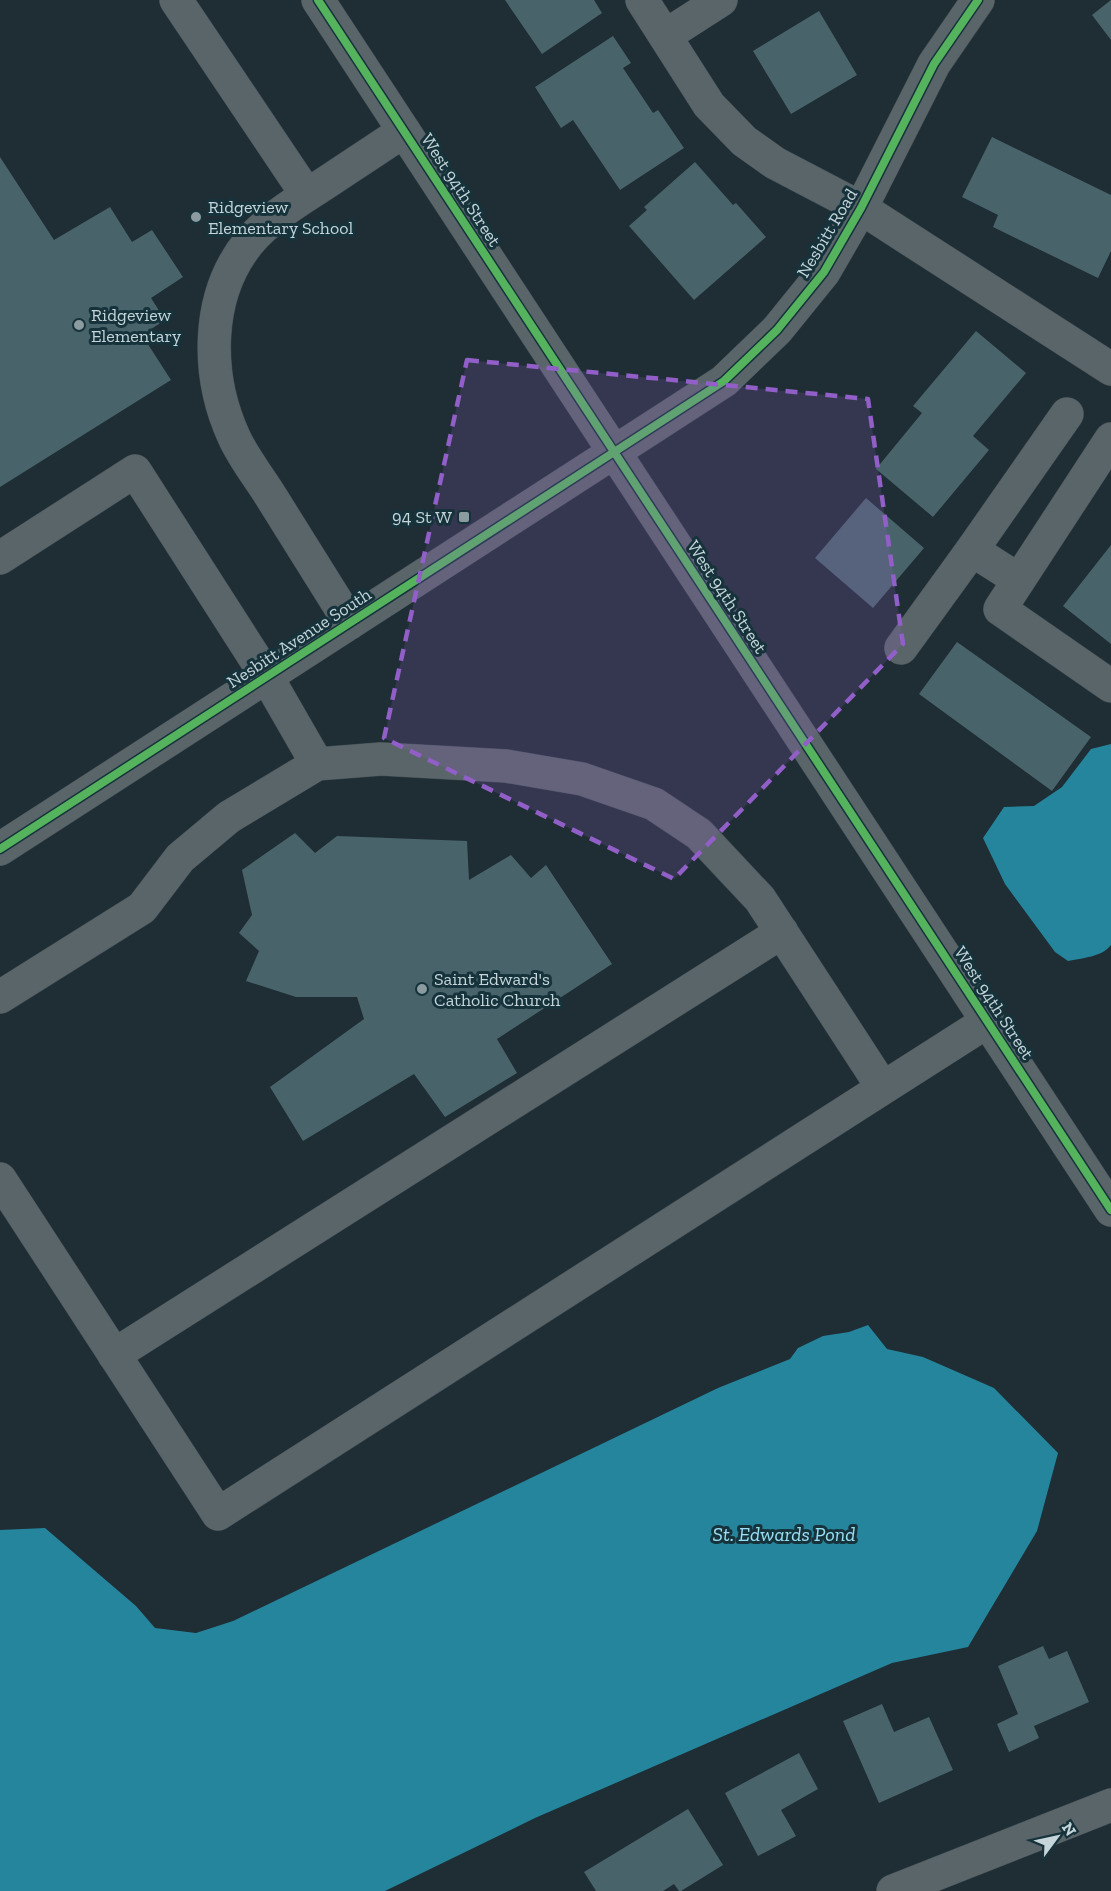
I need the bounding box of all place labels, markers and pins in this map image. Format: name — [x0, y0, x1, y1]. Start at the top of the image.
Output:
place label: Ridgeview Elementary School — [208, 196, 353, 239]
marker: Ridgeview Elementary School — [189, 210, 203, 224]
place label: Ridgeview Elementary — [91, 304, 182, 347]
marker: Ridgeview Elementary — [72, 318, 86, 332]
place label: 94 St W — [392, 506, 452, 528]
marker: 94 St W — [457, 510, 471, 524]
place label: Saint Edward's Catholic Church — [434, 968, 560, 1011]
marker: Saint Edward's Catholic Church — [415, 982, 429, 996]

